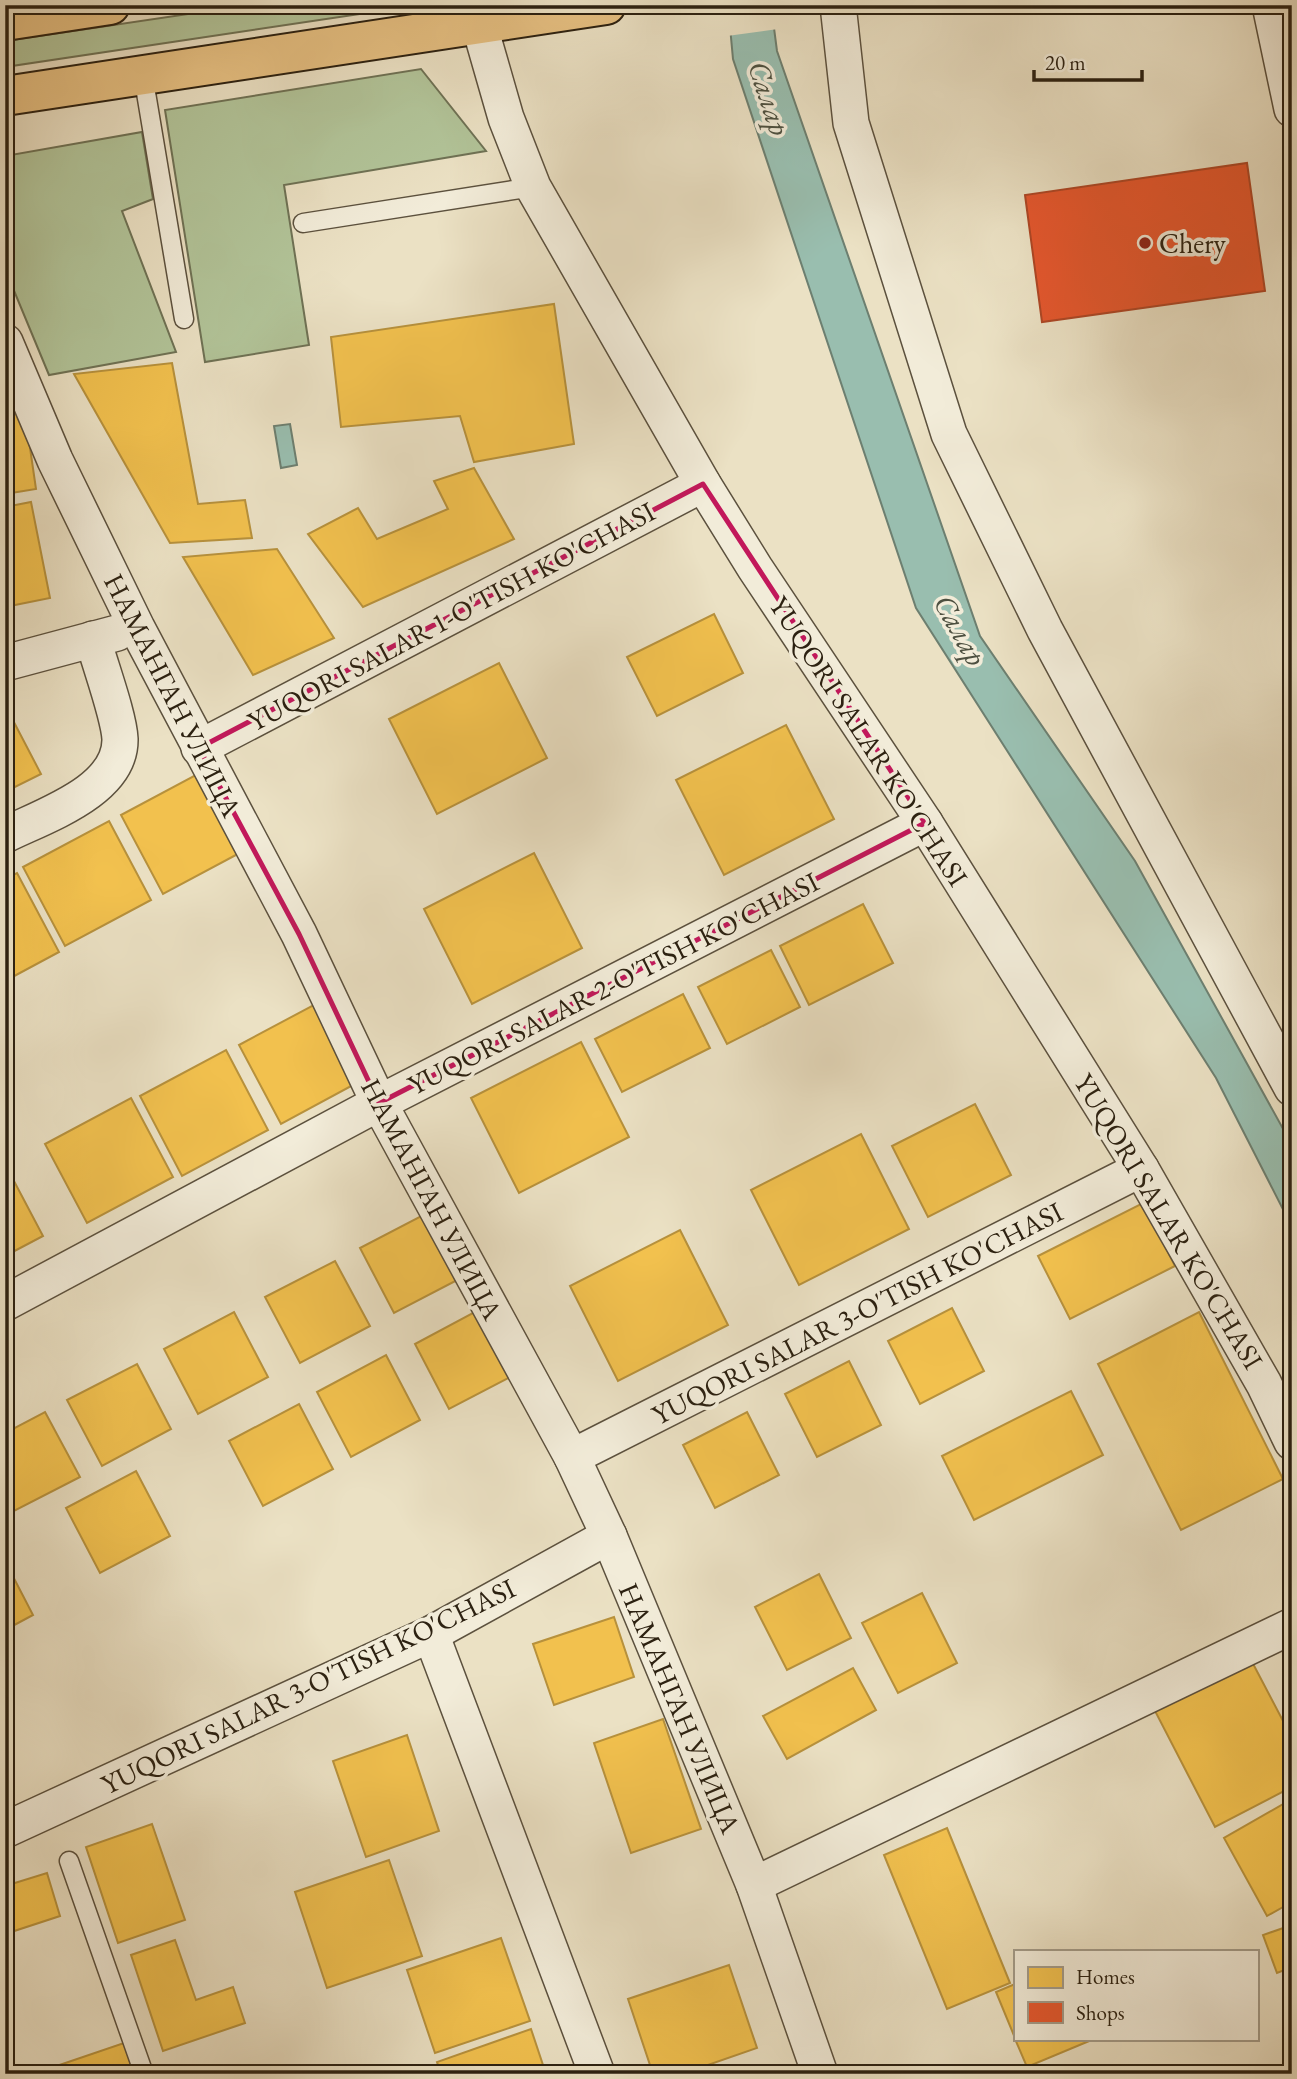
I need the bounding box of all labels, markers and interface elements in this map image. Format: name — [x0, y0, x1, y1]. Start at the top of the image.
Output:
scale bar — [1034, 38, 1143, 82]
text: 20 m — [1045, 49, 1086, 76]
water label: Салар — [739, 56, 800, 140]
place label: Chery — [1159, 225, 1227, 261]
marker: Chery — [1137, 235, 1153, 251]
street label: YUQORI SALAR 1-O'TISH KO'CHASI — [241, 493, 661, 739]
street label: НАМАНГАН УЛИЦА — [96, 567, 250, 823]
water label: Салар — [925, 587, 996, 672]
street label: YUQORI SALAR KO'CHASI — [762, 589, 977, 893]
street label: YUQORI SALAR 2-O'TISH KO'CHASI — [401, 863, 825, 1103]
street label: YUQORI SALAR KO'CHASI — [1066, 1066, 1272, 1376]
street label: НАМАНГАН УЛИЦА — [353, 1072, 511, 1327]
street label: YUQORI SALAR 3-O'TISH KO'CHASI — [645, 1193, 1069, 1433]
street label: YUQORI SALAR 3-O'TISH KO'CHASI — [95, 1570, 521, 1802]
street label: НАМАНГАН УЛИЦА — [611, 1577, 749, 1839]
legend — [1014, 1950, 1258, 2040]
text: Homes — [1076, 1963, 1135, 1990]
text: Shops — [1076, 1999, 1125, 2026]

